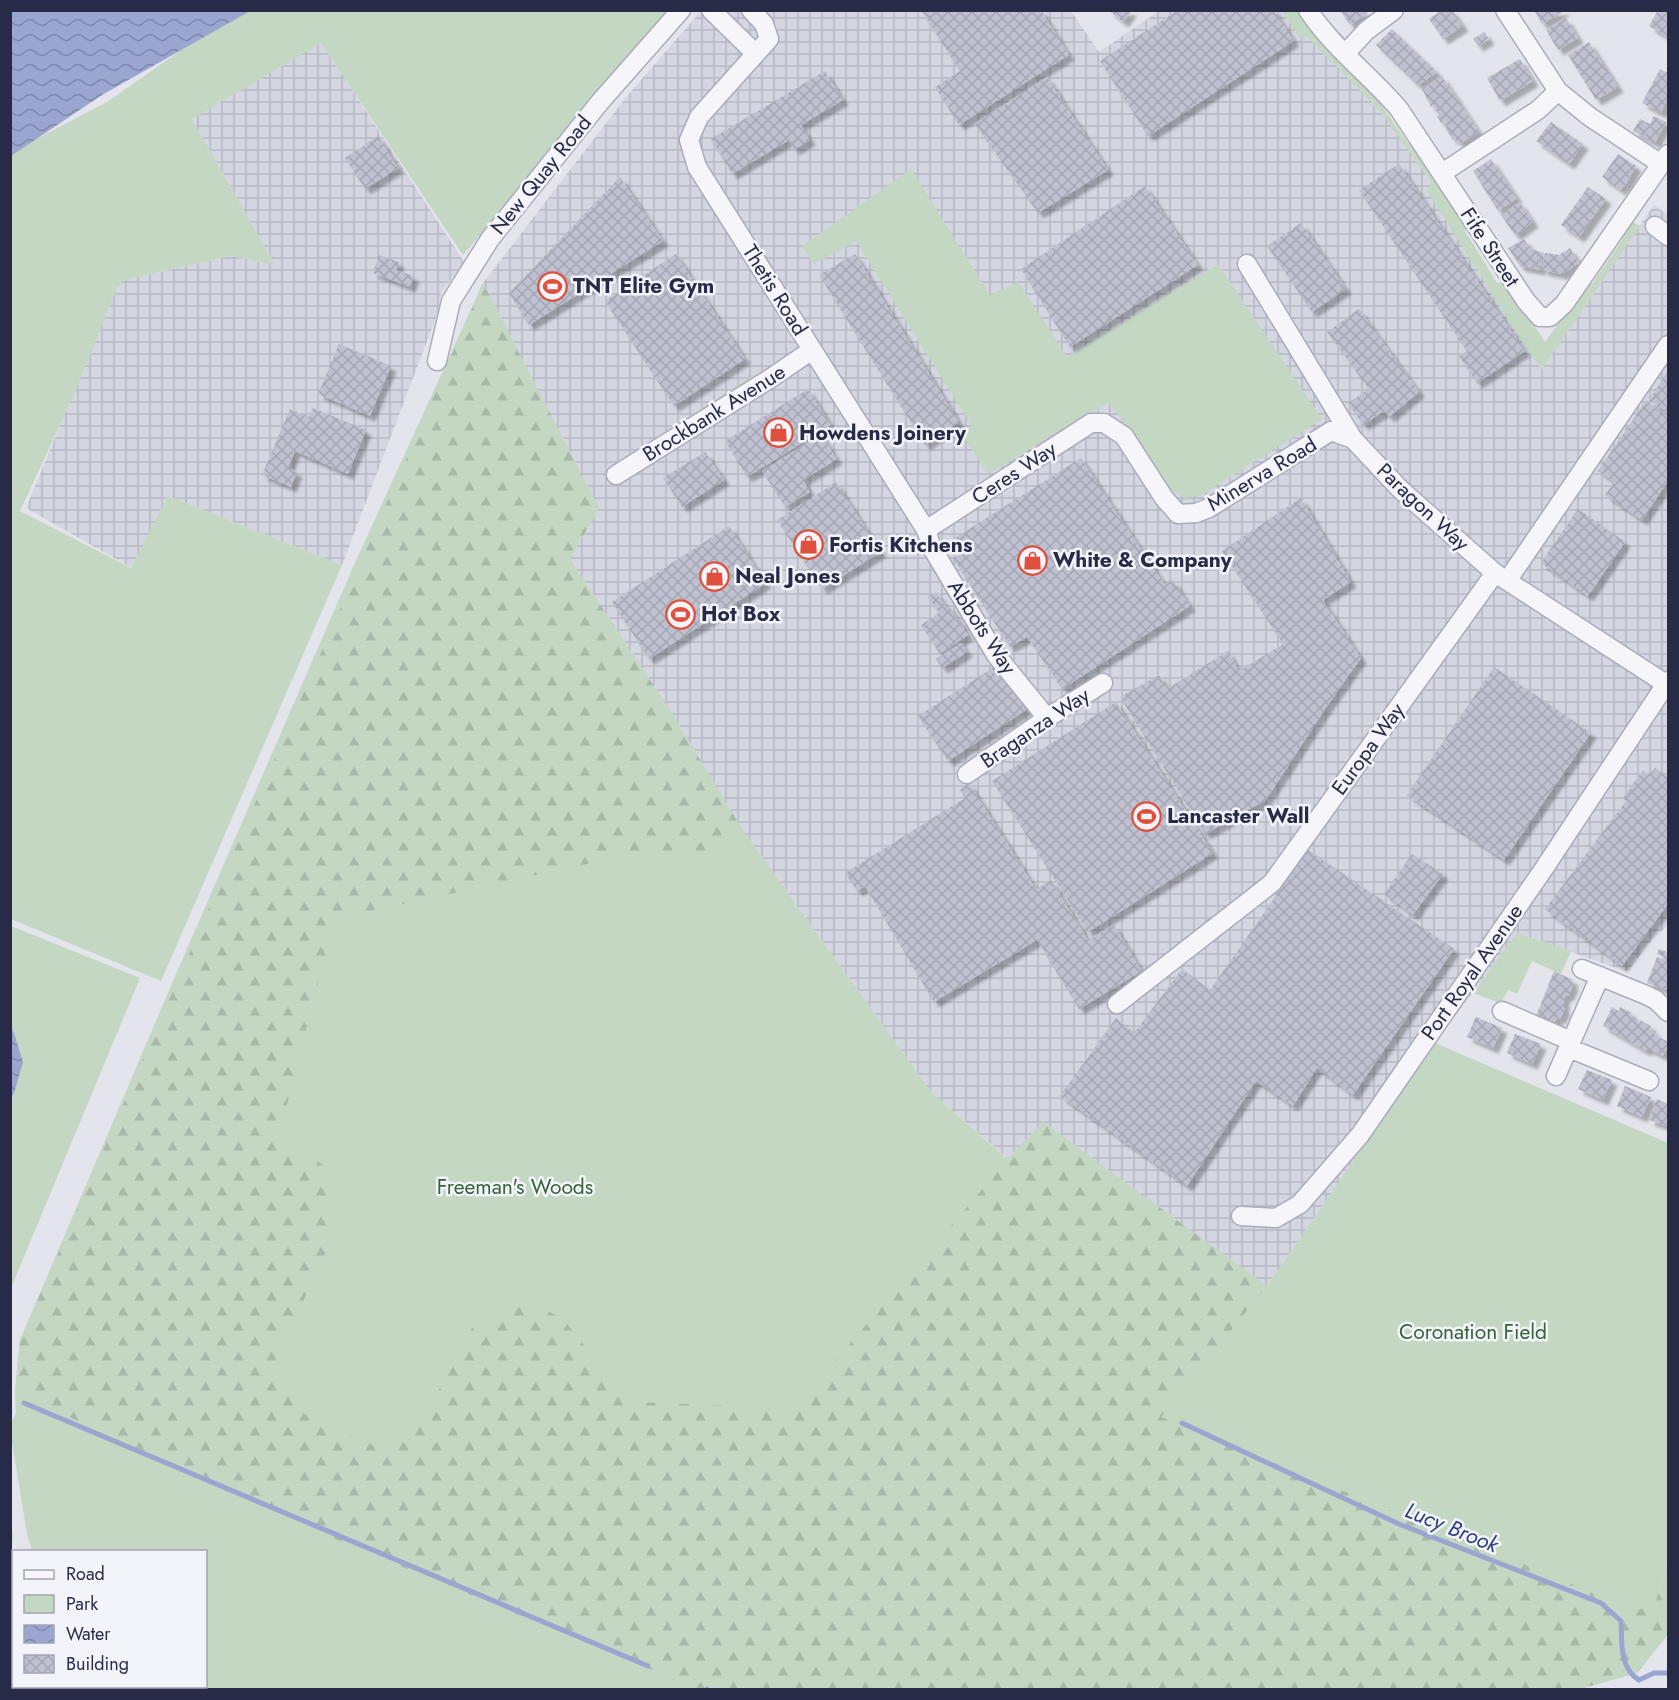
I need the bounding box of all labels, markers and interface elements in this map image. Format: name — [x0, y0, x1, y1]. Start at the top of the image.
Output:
street label: New Quay Road — [483, 109, 599, 241]
street label: Fife Street — [1453, 201, 1527, 293]
street label: Thetis Road — [735, 239, 815, 341]
sports icon: TNT Elite Gym — [536, 270, 568, 302]
place label: TNT Elite Gym — [573, 271, 714, 301]
street label: Brockbank Avenue — [637, 357, 791, 469]
shop icon: Howdens Joinery — [762, 417, 794, 449]
place label: Howdens Joinery — [799, 418, 967, 448]
street label: Minerva Road — [1202, 429, 1322, 519]
street label: Ceres Way — [966, 434, 1063, 512]
street label: Paragon Way — [1370, 456, 1477, 558]
shop icon: Fortis Kitchens — [792, 529, 824, 561]
place label: Fortis Kitchens — [829, 530, 973, 560]
shop icon: White & Company — [1016, 544, 1048, 576]
place label: White & Company — [1053, 545, 1233, 575]
shop icon: Neal Jones — [698, 560, 730, 592]
place label: Neal Jones — [735, 561, 840, 591]
street label: Abbots Way — [940, 574, 1024, 681]
sports icon: Hot Box — [664, 598, 696, 630]
place label: Hot Box — [701, 599, 781, 629]
street label: Braganza Way — [974, 680, 1096, 776]
street label: Europa Way — [1324, 696, 1412, 801]
sports icon: Lancaster Wall — [1130, 800, 1162, 832]
place label: Lancaster Wall — [1167, 801, 1309, 831]
street label: Port Royal Avenue — [1414, 898, 1530, 1046]
park label: Freeman's Woods — [437, 1172, 593, 1202]
park label: Coronation Field — [1399, 1317, 1547, 1347]
water label: Lucy Brook — [1400, 1494, 1505, 1561]
legend — [12, 1550, 207, 1688]
text: Road — [66, 1561, 105, 1587]
text: Park — [66, 1591, 98, 1617]
text: Water — [66, 1621, 111, 1647]
text: Building — [66, 1651, 129, 1677]

